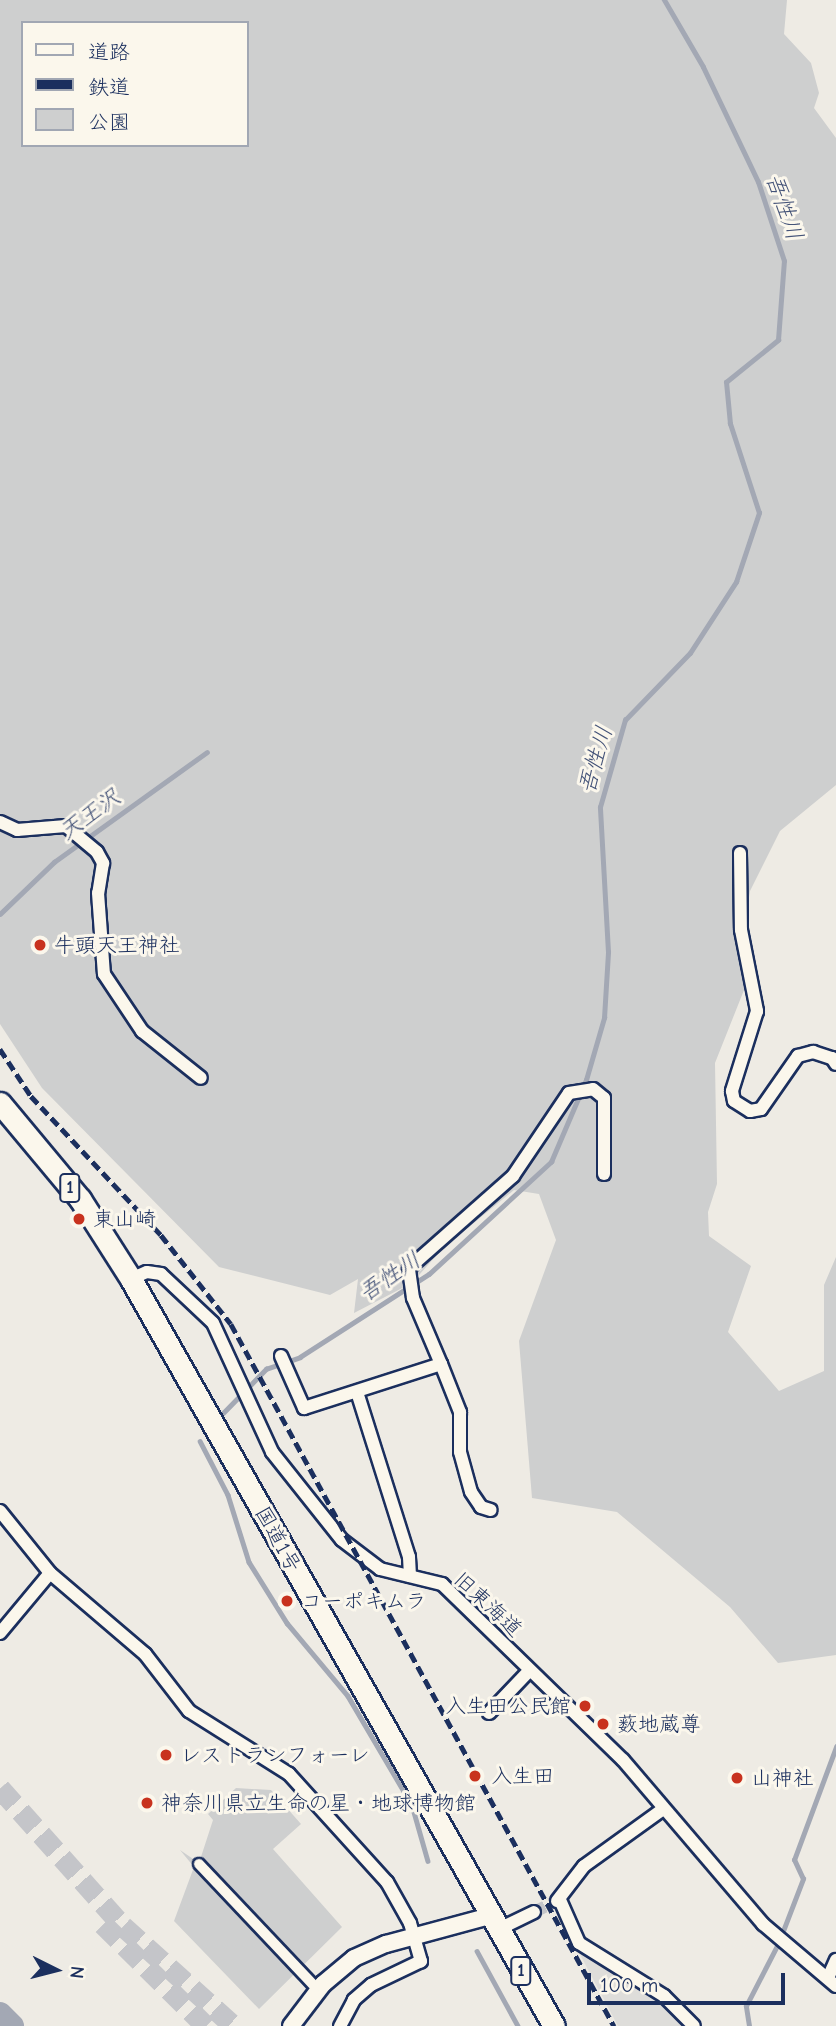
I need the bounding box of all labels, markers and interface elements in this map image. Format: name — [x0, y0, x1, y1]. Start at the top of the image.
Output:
legend — [21, 21, 248, 147]
text: 道路 — [88, 40, 130, 64]
text: 鉄道 — [88, 75, 130, 99]
text: 公園 — [88, 110, 130, 134]
water label: 吾性川 — [760, 170, 808, 244]
water label: 吾性川 — [573, 723, 619, 797]
water label: 天王沢 — [54, 784, 126, 846]
place label: 牛頭天王神社 — [54, 932, 180, 958]
marker: 牛頭天王神社 — [32, 937, 48, 953]
road number: 1 — [58, 1172, 82, 1204]
place label: 東山崎 — [93, 1206, 156, 1232]
marker: 東山崎 — [71, 1211, 87, 1227]
water label: 吾性川 — [354, 1246, 426, 1308]
street label: 国道1号 — [250, 1502, 306, 1576]
street label: 旧東海道 — [449, 1566, 527, 1642]
place label: コーポキムラ — [301, 1588, 427, 1614]
marker: コーポキムラ — [279, 1593, 295, 1609]
place label: 入生田公民館 — [445, 1693, 571, 1719]
marker: 入生田公民館 — [577, 1698, 593, 1714]
place label: 薮地蔵尊 — [617, 1711, 701, 1737]
marker: 薮地蔵尊 — [595, 1716, 611, 1732]
place label: レストランフォーレ — [180, 1742, 369, 1768]
marker: レストランフォーレ — [158, 1747, 174, 1763]
place label: 入生田 — [491, 1763, 554, 1789]
place label: 山神社 — [751, 1765, 814, 1791]
marker: 入生田 — [465, 1766, 485, 1786]
marker: 山神社 — [729, 1770, 745, 1786]
place label: 神奈川県立生命の星・地球博物館 — [161, 1790, 476, 1816]
marker: 神奈川県立生命の星・地球博物館 — [139, 1795, 155, 1811]
north arrow — [21, 1935, 91, 2005]
road number: 1 — [509, 1955, 533, 1986]
scale bar — [591, 1960, 789, 2004]
text: N — [65, 1965, 88, 1979]
text: 100 m — [600, 1973, 658, 1997]

